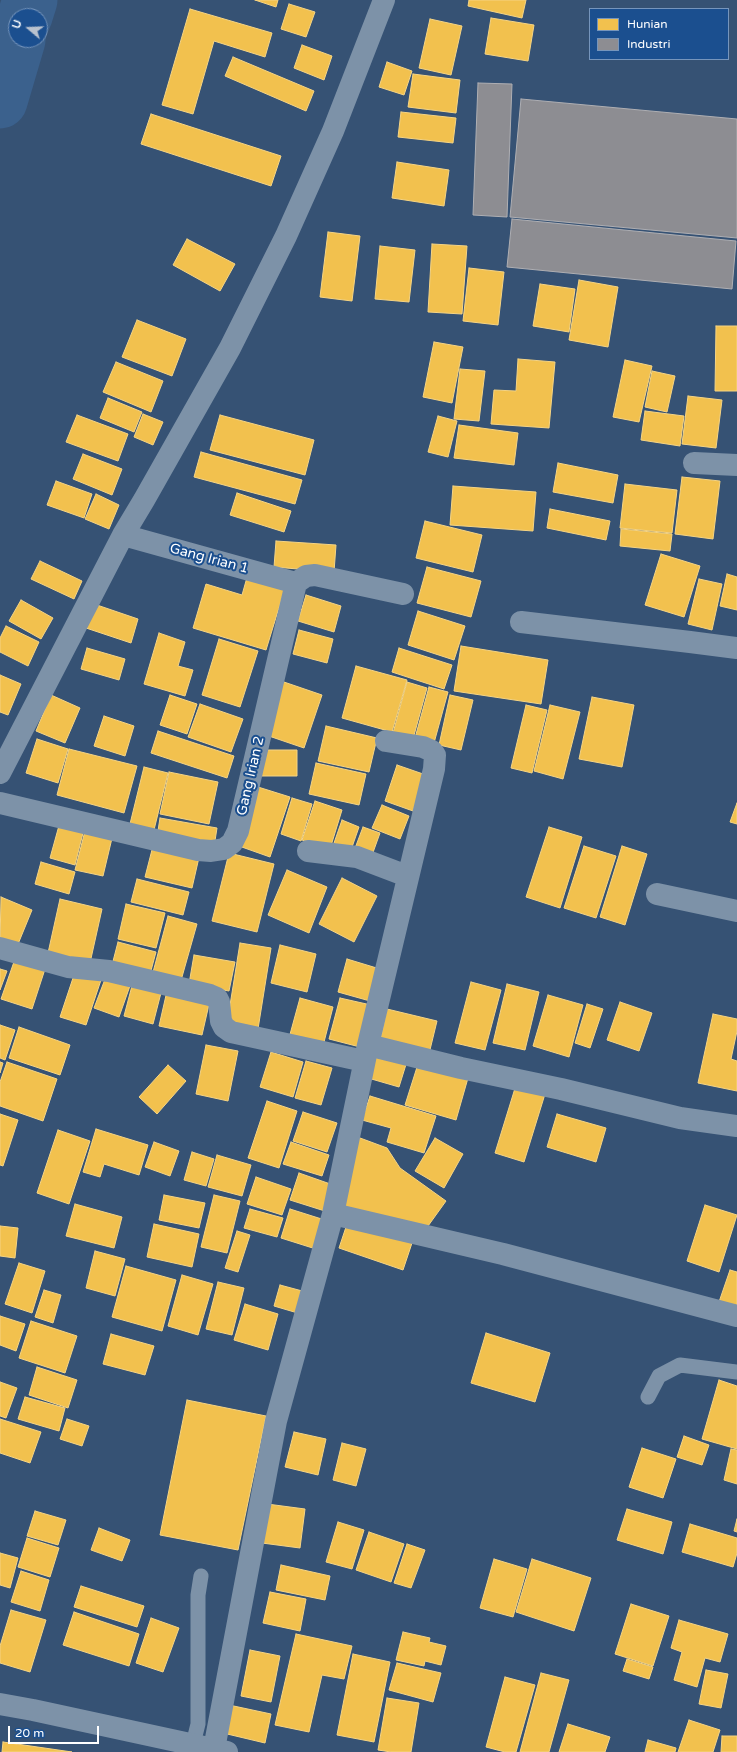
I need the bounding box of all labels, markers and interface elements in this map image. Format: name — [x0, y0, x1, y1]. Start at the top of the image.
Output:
north arrow — [8, 8, 48, 48]
legend — [589, 8, 729, 60]
text: Hunian — [627, 17, 668, 31]
text: U — [10, 18, 25, 30]
text: Industri — [627, 37, 670, 51]
street label: Gang Irian 1 — [168, 540, 250, 578]
street label: Gang Irian 2 — [234, 735, 268, 817]
scale bar — [10, 1718, 101, 1744]
text: 20 m — [15, 1726, 44, 1740]

